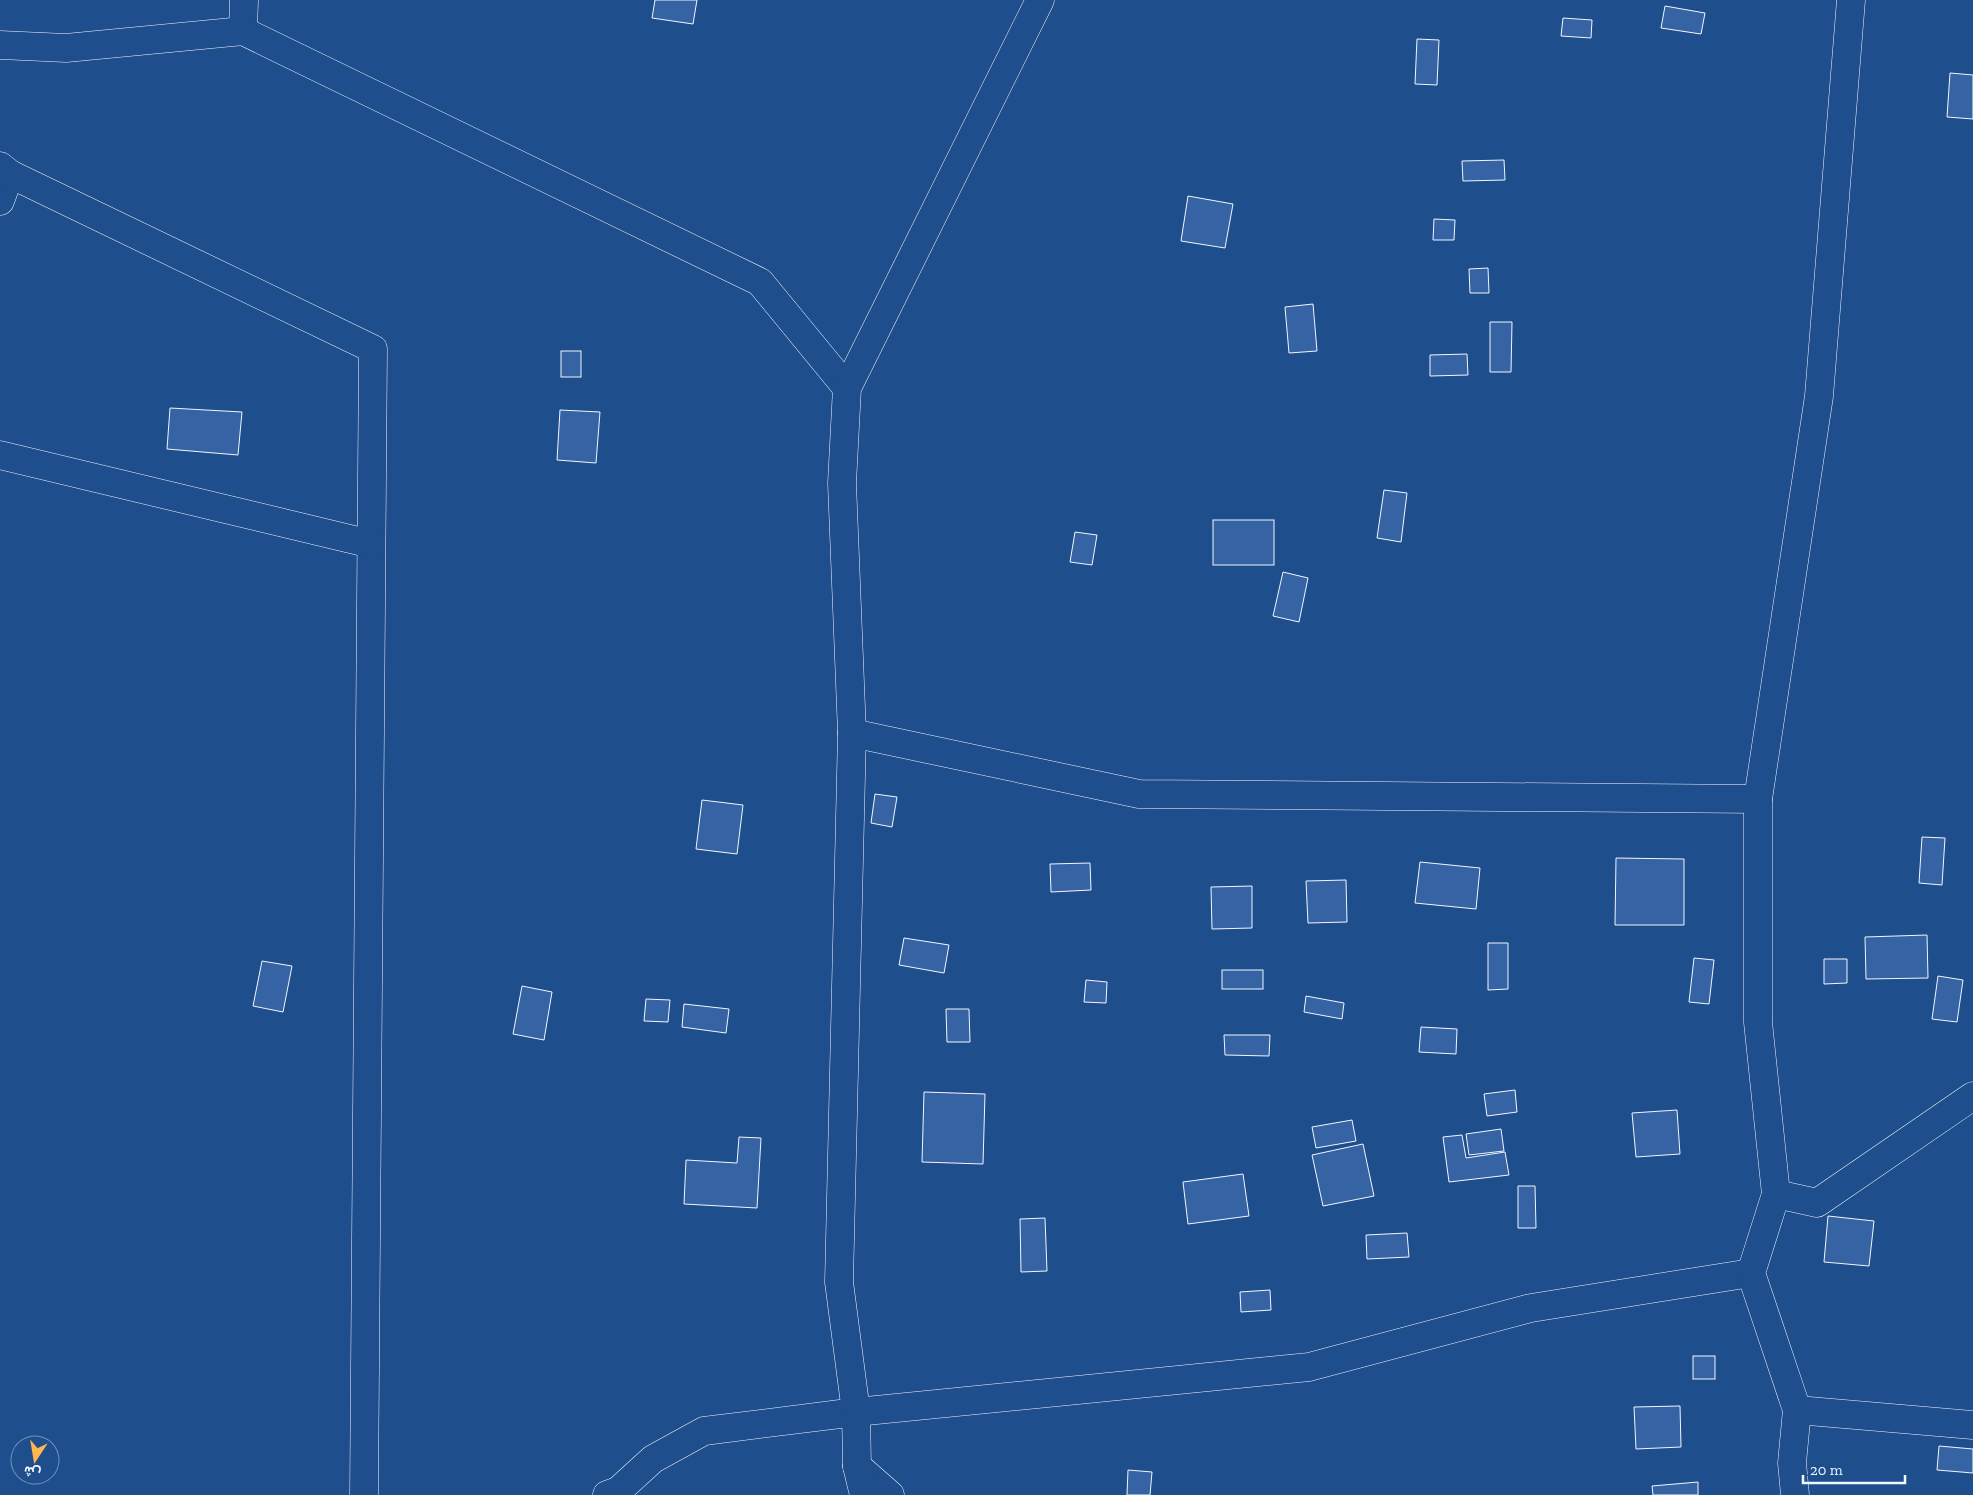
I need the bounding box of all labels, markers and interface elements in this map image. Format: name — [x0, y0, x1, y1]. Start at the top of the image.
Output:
north arrow — [10, 1435, 60, 1485]
scale bar — [1803, 1452, 1906, 1484]
text: 20 m — [1810, 1461, 1843, 1479]
text: ش — [22, 1462, 42, 1482]

